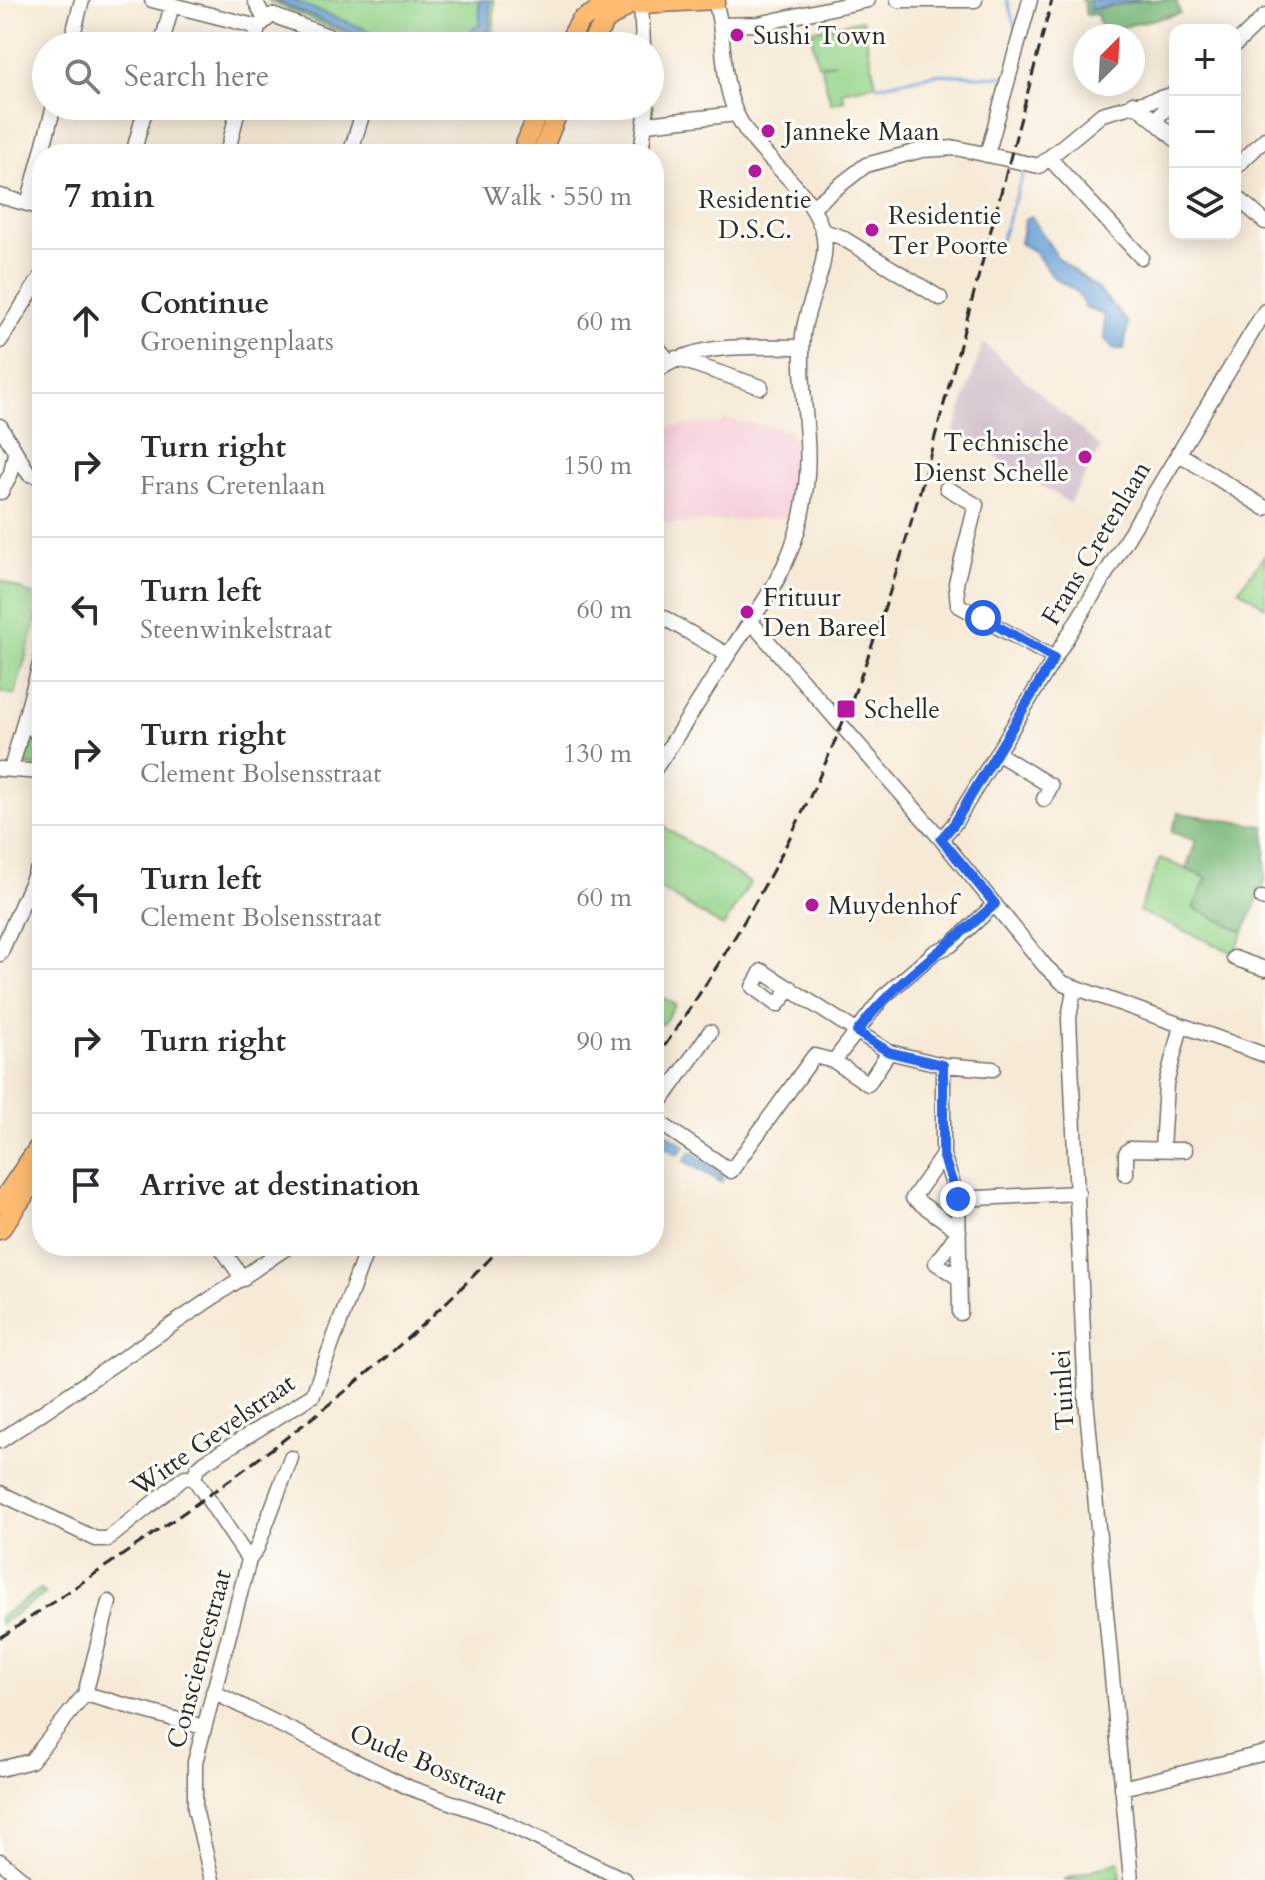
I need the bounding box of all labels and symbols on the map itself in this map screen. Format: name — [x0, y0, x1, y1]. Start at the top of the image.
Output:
place label: Sushi Town — [753, 18, 887, 53]
north arrow — [1073, 24, 1145, 96]
marker: Sushi Town — [728, 26, 746, 44]
place label: Janneke Maan — [780, 114, 940, 149]
marker: Janneke Maan — [759, 122, 777, 140]
marker: Residentie D.S.C. — [746, 162, 764, 180]
place label: Residentie D.S.C. — [698, 182, 812, 247]
place label: Residentie Ter Poorte — [888, 198, 1008, 263]
marker: Residentie Ter Poorte — [863, 221, 881, 239]
place label: Technische Dienst Schelle — [914, 425, 1069, 490]
marker: Technische Dienst Schelle — [1076, 448, 1094, 466]
street label: Frans Cretenlaan — [1033, 454, 1159, 632]
place label: Frituur Den Bareel — [763, 580, 887, 645]
route start — [965, 600, 1001, 636]
marker: Frituur Den Bareel — [738, 603, 756, 621]
place label: Schelle — [864, 692, 940, 727]
marker: Schelle — [835, 698, 857, 720]
place label: Muydenhof — [828, 888, 961, 923]
marker: Muydenhof — [803, 896, 821, 914]
route end — [940, 1181, 976, 1217]
street label: Tuinlei — [1043, 1349, 1083, 1431]
street label: Witte Gevelstraat — [123, 1366, 302, 1505]
street label: Consciencestraat — [158, 1566, 240, 1752]
street label: Oude Bosstraat — [344, 1715, 512, 1813]

